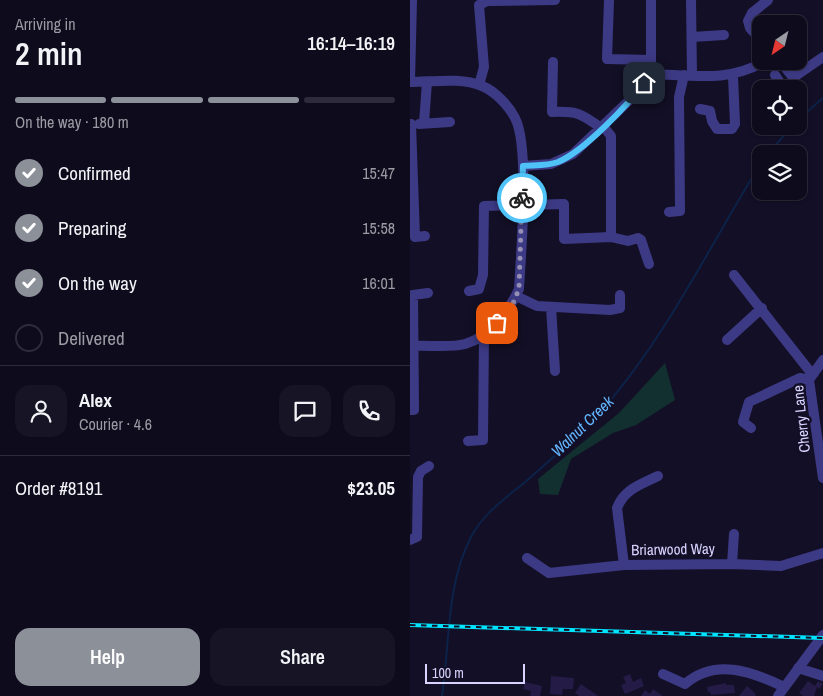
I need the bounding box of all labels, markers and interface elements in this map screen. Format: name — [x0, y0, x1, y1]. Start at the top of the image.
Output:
text: Arriving in — [15, 13, 76, 35]
north arrow — [752, 15, 808, 70]
map controls — [752, 15, 807, 200]
text: 16:14–16:19 — [307, 30, 395, 56]
text: 2 min — [15, 32, 83, 75]
pin — [623, 62, 665, 104]
icon: home — [630, 69, 658, 97]
button: locate — [752, 80, 807, 135]
text: On the way · 180 m — [15, 111, 129, 133]
button: layers — [752, 145, 807, 200]
icon: check — [15, 159, 43, 187]
text: Confirmed — [58, 160, 131, 186]
text: 15:47 — [362, 162, 395, 184]
courier — [497, 173, 547, 223]
icon: bike — [508, 184, 536, 212]
icon: check — [15, 214, 43, 242]
text: Preparing — [58, 215, 126, 241]
text: 15:58 — [362, 217, 395, 239]
icon: check — [15, 269, 43, 297]
text: On the way — [58, 270, 137, 296]
text: 16:01 — [362, 272, 395, 294]
pin — [476, 302, 518, 344]
icon: bag — [483, 309, 511, 337]
text: Delivered — [58, 325, 125, 351]
street label: Cherry Lane — [787, 384, 815, 454]
button: person — [15, 385, 67, 437]
button: chat — [279, 385, 331, 437]
button: phone — [343, 385, 395, 437]
text: Alex — [79, 387, 112, 413]
water label: Walnut Creek — [546, 390, 618, 461]
text: Courier · 4.6 — [79, 413, 152, 435]
text: Order #8191 — [15, 475, 102, 501]
text: $23.05 — [347, 475, 395, 501]
street label: Briarwood Way — [631, 538, 716, 560]
button: Help — [15, 628, 200, 686]
button: Share — [210, 628, 395, 686]
scale bar — [425, 661, 525, 684]
text: 100 m — [432, 664, 464, 682]

